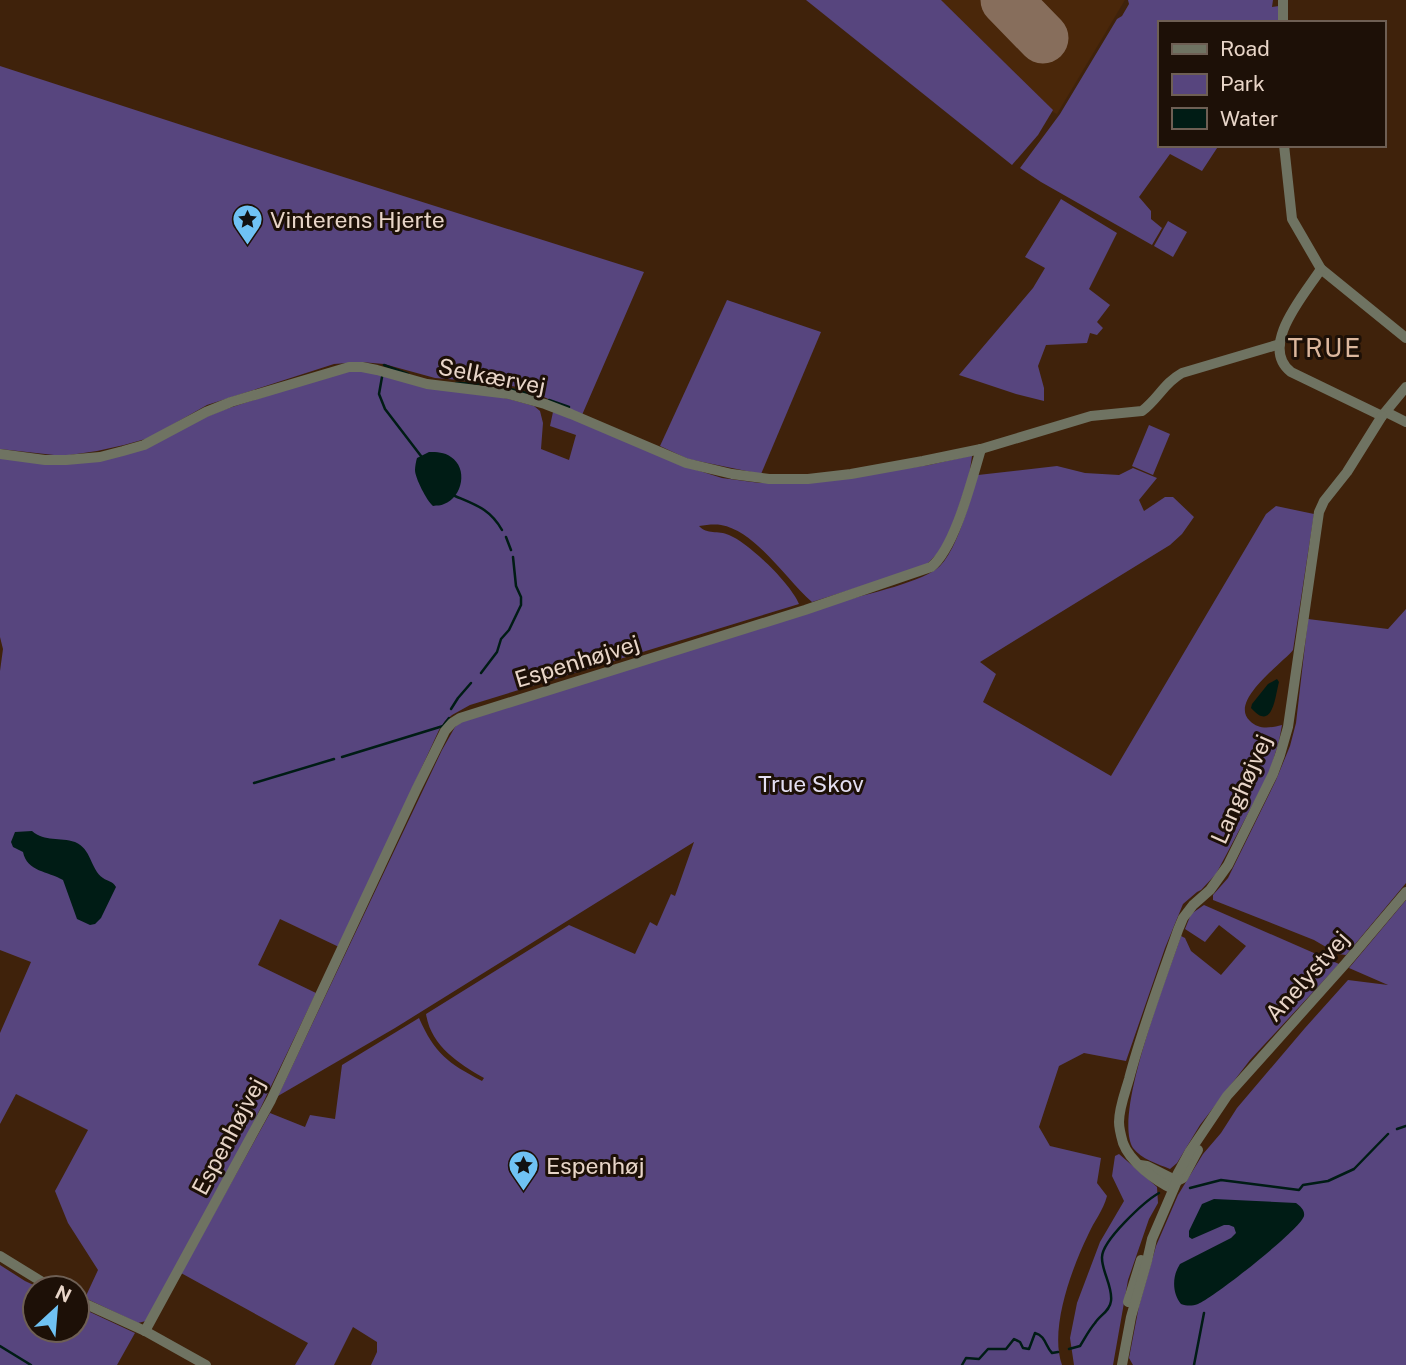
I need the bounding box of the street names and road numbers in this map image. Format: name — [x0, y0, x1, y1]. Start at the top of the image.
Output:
street label: Selkærvej — [436, 352, 548, 400]
street label: Espenhøjvej — [511, 629, 643, 693]
street label: Langhøjvej — [1205, 730, 1277, 848]
street label: Anelystvej — [1260, 925, 1354, 1027]
street label: Espenhøjvej — [186, 1073, 270, 1199]

